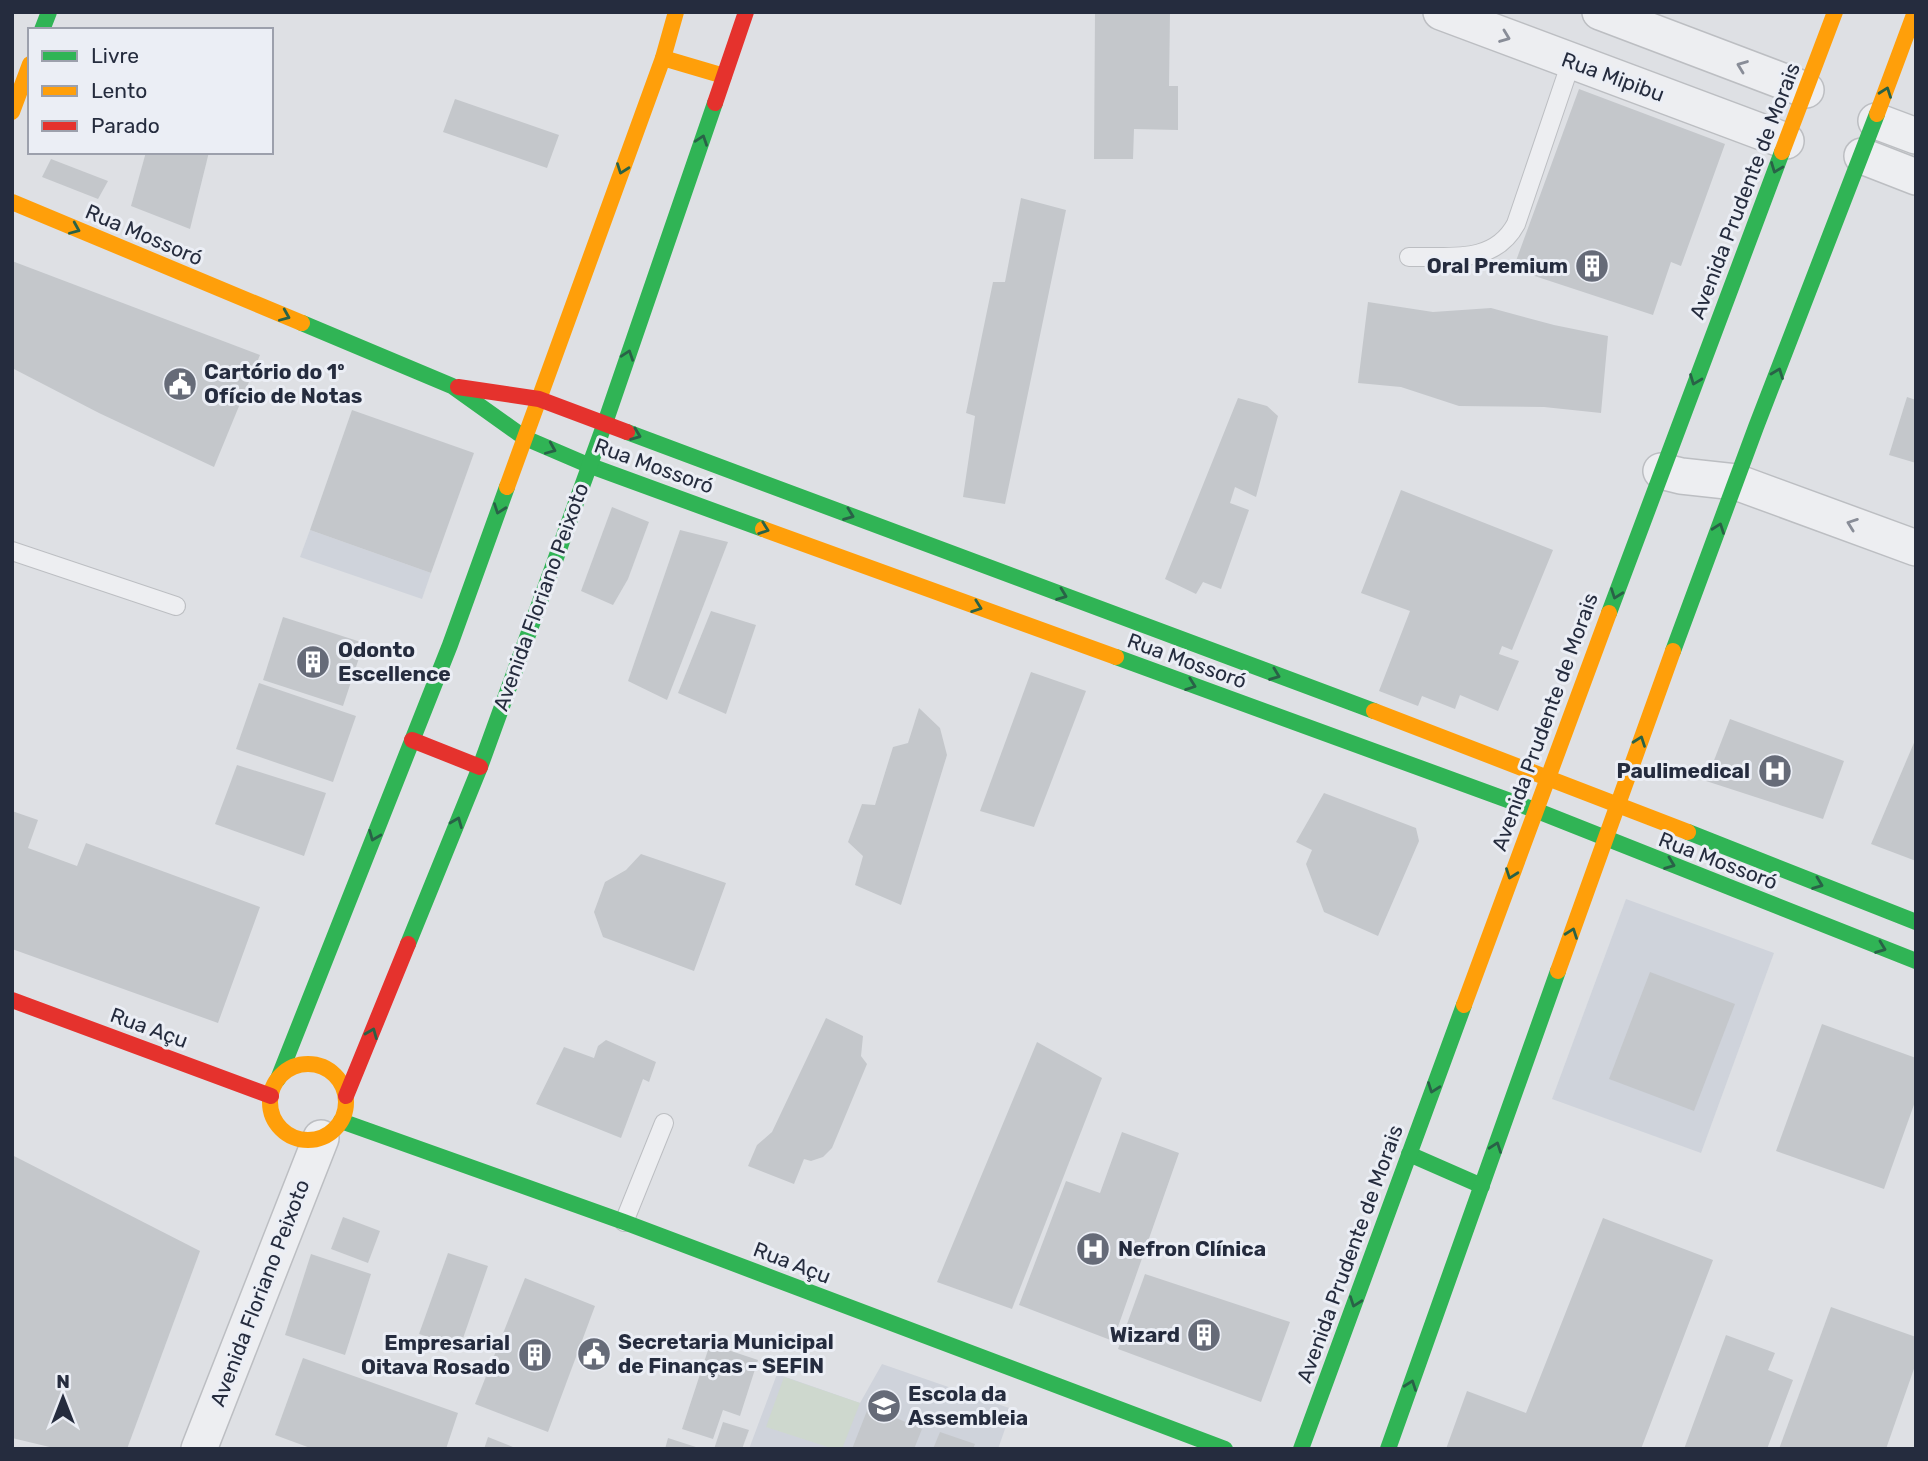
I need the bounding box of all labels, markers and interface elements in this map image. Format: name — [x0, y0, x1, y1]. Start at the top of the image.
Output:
legend — [28, 28, 273, 154]
one-way arrow — [1498, 28, 1510, 42]
text: Livre — [91, 43, 139, 68]
street label: Rua Mipibu — [1558, 46, 1668, 107]
street label: Avenida Prudente de Morais — [1684, 59, 1805, 323]
one-way arrow — [1737, 61, 1749, 75]
text: Lento — [91, 78, 147, 103]
one-way arrow — [1878, 87, 1892, 99]
text: Parado — [91, 113, 160, 138]
one-way arrow — [694, 135, 708, 147]
one-way arrow — [1770, 161, 1784, 173]
one-way arrow — [616, 163, 630, 175]
street label: Rua Mossoró — [82, 199, 207, 271]
one-way arrow — [68, 221, 80, 235]
building icon: Oral Premium — [1573, 247, 1611, 285]
place label: Oral Premium — [1427, 253, 1568, 278]
one-way arrow — [278, 308, 290, 322]
one-way arrow — [620, 350, 634, 362]
place label: Cartório do 1º Ofício de Notas — [204, 359, 362, 408]
public building icon: Cartório do 1º Ofício de Notas — [161, 365, 199, 403]
one-way arrow — [1770, 368, 1784, 380]
one-way arrow — [1690, 374, 1704, 386]
one-way arrow — [629, 427, 641, 441]
street label: Rua Mossoró — [591, 432, 717, 499]
one-way arrow — [543, 441, 556, 455]
street label: Avenida Floriano Peixoto — [488, 479, 593, 714]
one-way arrow — [493, 503, 507, 515]
one-way arrow — [842, 507, 854, 521]
one-way arrow — [1846, 518, 1858, 532]
one-way arrow — [757, 521, 769, 535]
one-way arrow — [1711, 522, 1725, 534]
one-way arrow — [1055, 587, 1067, 601]
one-way arrow — [1610, 587, 1624, 599]
street label: Avenida Prudente de Morais — [1486, 589, 1603, 854]
one-way arrow — [971, 599, 983, 613]
street label: Rua Mossoró — [1124, 627, 1250, 694]
place label: Odonto Escellence — [338, 637, 451, 686]
building icon: Odonto Escellence — [294, 643, 332, 681]
one-way arrow — [1268, 667, 1280, 681]
one-way arrow — [1185, 677, 1197, 691]
one-way arrow — [1632, 736, 1646, 748]
hospital icon: Paulimedical — [1756, 752, 1794, 790]
place label: Paulimedical — [1616, 758, 1750, 783]
one-way arrow — [449, 817, 463, 829]
street label: Rua Mossoró — [1655, 826, 1781, 895]
one-way arrow — [368, 829, 382, 841]
one-way arrow — [1663, 856, 1675, 870]
one-way arrow — [1505, 868, 1519, 880]
one-way arrow — [1811, 875, 1823, 889]
one-way arrow — [1564, 928, 1578, 940]
one-way arrow — [1875, 939, 1887, 953]
street label: Rua Açu — [107, 1002, 191, 1053]
one-way arrow — [363, 1027, 377, 1039]
one-way arrow — [1427, 1082, 1441, 1094]
street label: Avenida Prudente de Morais — [1291, 1121, 1408, 1386]
one-way arrow — [1488, 1142, 1502, 1154]
street label: Avenida Floriano Peixoto — [205, 1176, 314, 1410]
hospital icon: Nefron Clínica — [1074, 1230, 1112, 1268]
street label: Rua Açu — [750, 1236, 834, 1289]
place label: Nefron Clínica — [1118, 1236, 1266, 1261]
one-way arrow — [1349, 1295, 1363, 1307]
building icon: Wizard — [1185, 1316, 1223, 1354]
place label: Wizard — [1110, 1322, 1180, 1347]
place label: Secretaria Municipal de Finanças - SEFIN — [618, 1329, 834, 1378]
place label: Empresarial Oitava Rosado — [361, 1330, 510, 1379]
public building icon: Secretaria Municipal de Finanças - SEFIN — [575, 1335, 613, 1373]
building icon: Empresarial Oitava Rosado — [516, 1336, 554, 1374]
north arrow — [28, 1363, 98, 1433]
text: N — [56, 1370, 70, 1393]
one-way arrow — [1402, 1379, 1416, 1391]
place label: Escola da Assembleia — [908, 1381, 1028, 1430]
school or university icon: Escola da Assembleia — [865, 1387, 903, 1425]

